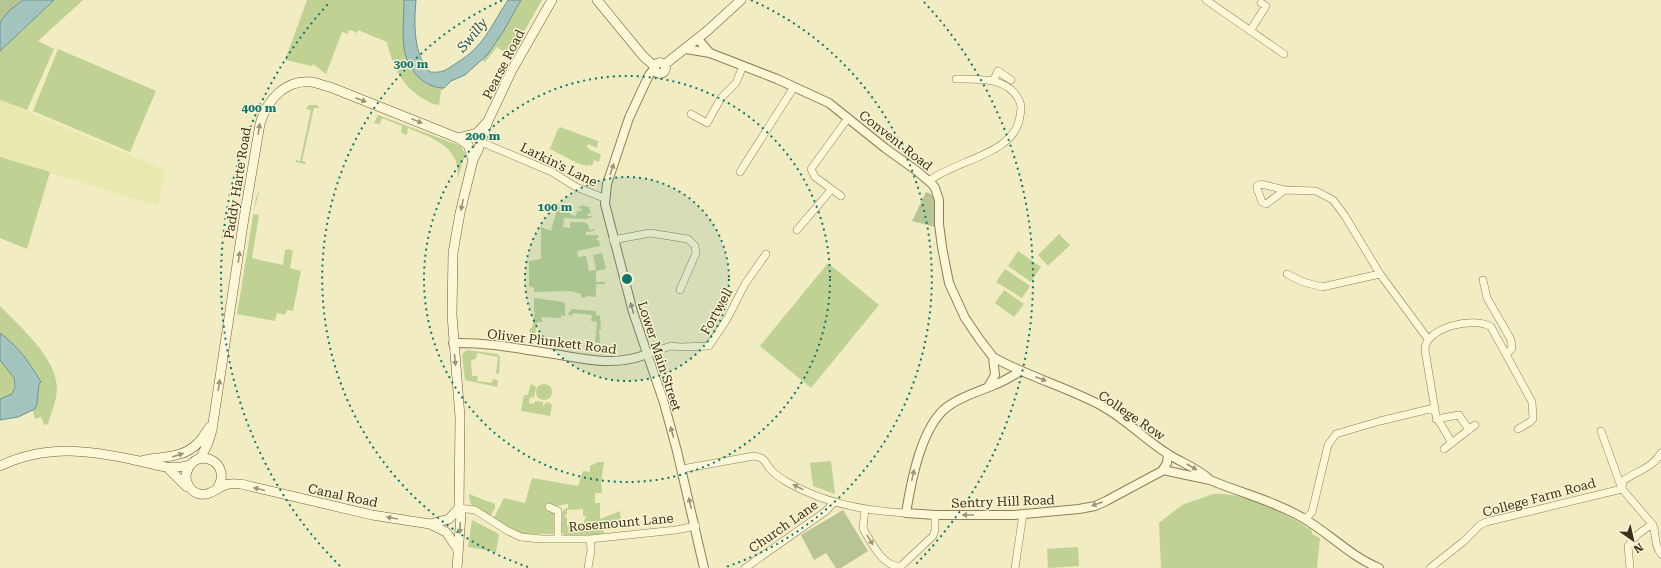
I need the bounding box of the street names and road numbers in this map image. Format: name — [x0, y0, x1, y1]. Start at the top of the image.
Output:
street label: Pearse Road — [480, 26, 528, 101]
street label: Convent Road — [856, 107, 936, 174]
street label: Paddy Harte Road — [221, 125, 254, 240]
street label: Larkin's Lane — [518, 139, 600, 190]
street label: Fortwell — [697, 285, 735, 337]
street label: Lower Main Street — [635, 299, 684, 413]
street label: Oliver Plunkett Road — [486, 326, 618, 357]
street label: College Row — [1095, 388, 1168, 443]
street label: College Farm Road — [1481, 475, 1598, 520]
street label: Canal Road — [307, 481, 380, 510]
street label: Sentry Hill Road — [951, 492, 1056, 511]
street label: Church Lane — [746, 497, 821, 556]
street label: Rosemount Lane — [568, 510, 674, 535]

